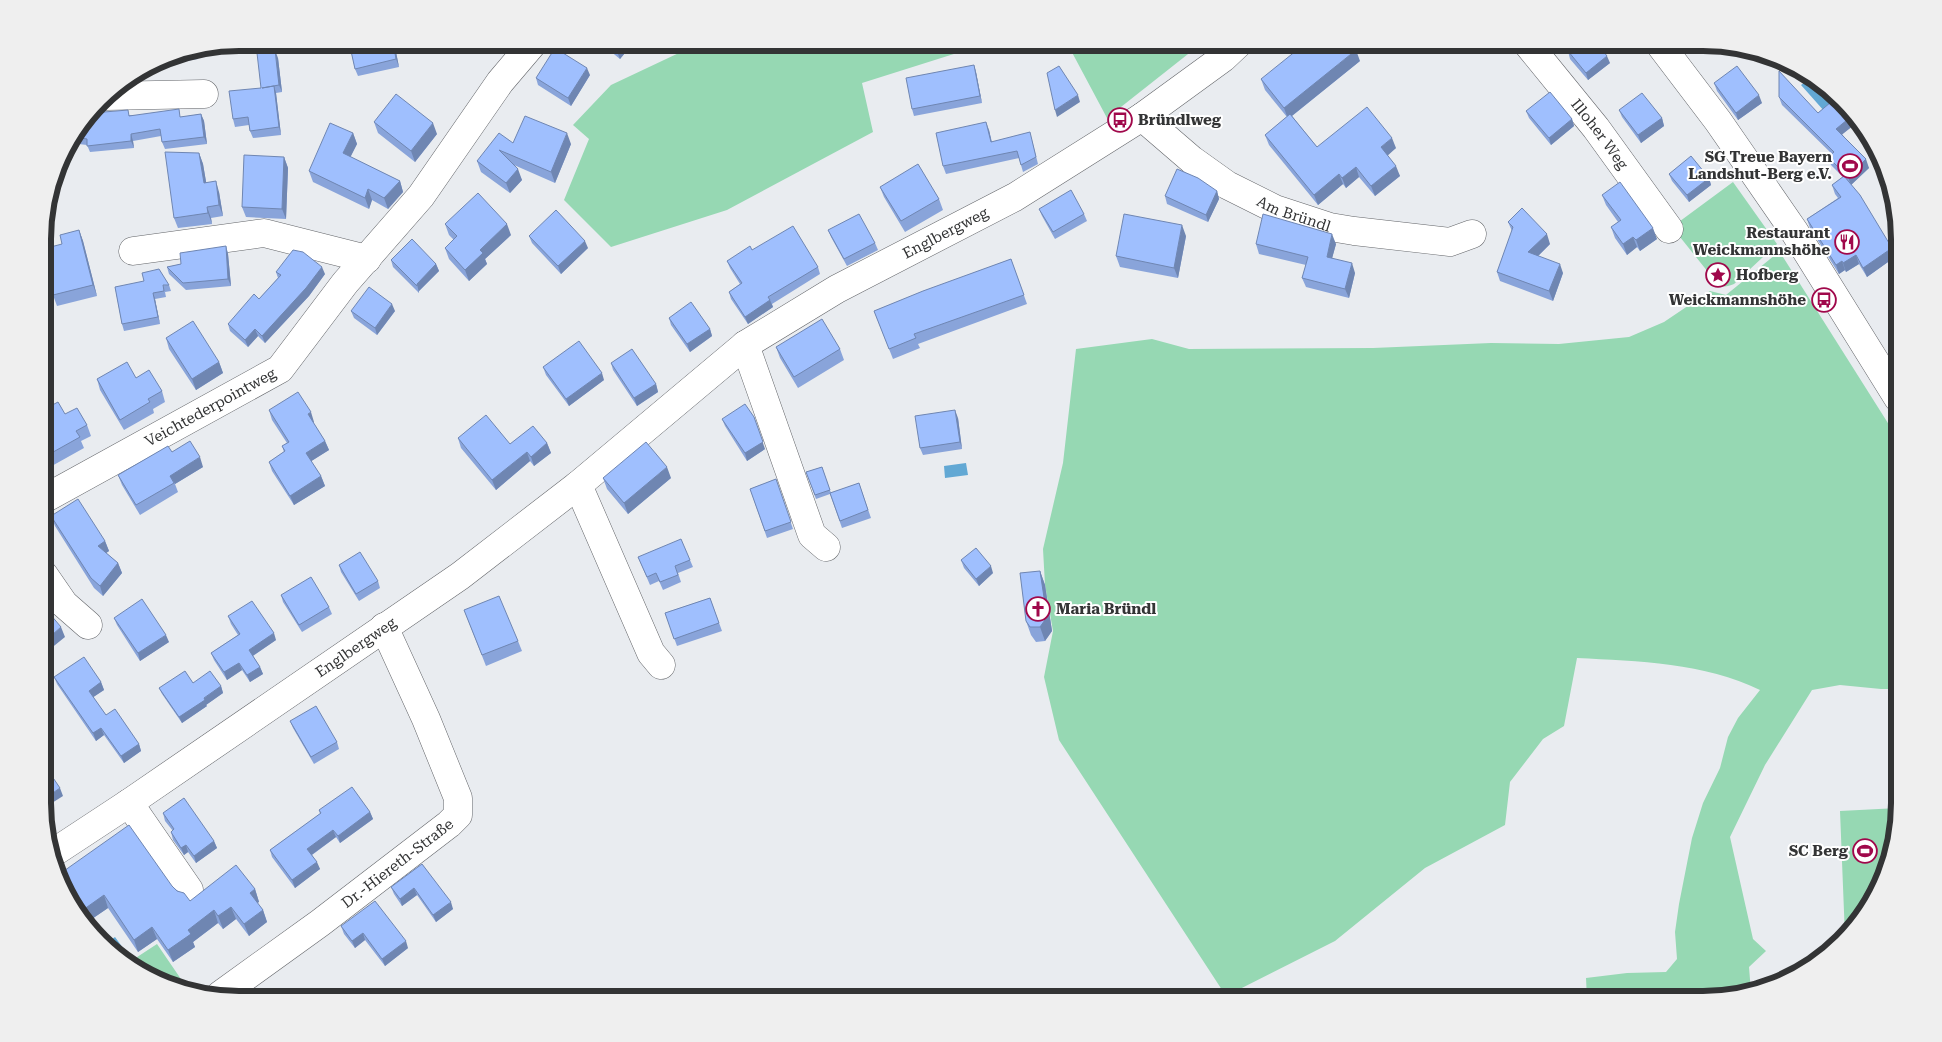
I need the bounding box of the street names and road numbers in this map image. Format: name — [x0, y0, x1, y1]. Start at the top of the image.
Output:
street label: Illoher Weg — [1567, 96, 1632, 173]
street label: Am Bründl — [1254, 192, 1333, 236]
street label: Englbergweg — [900, 203, 992, 263]
street label: Veichtederpointweg — [142, 364, 279, 451]
street label: Englbergweg — [312, 613, 400, 681]
street label: Dr.-Hiereth-Straße — [338, 815, 457, 912]

